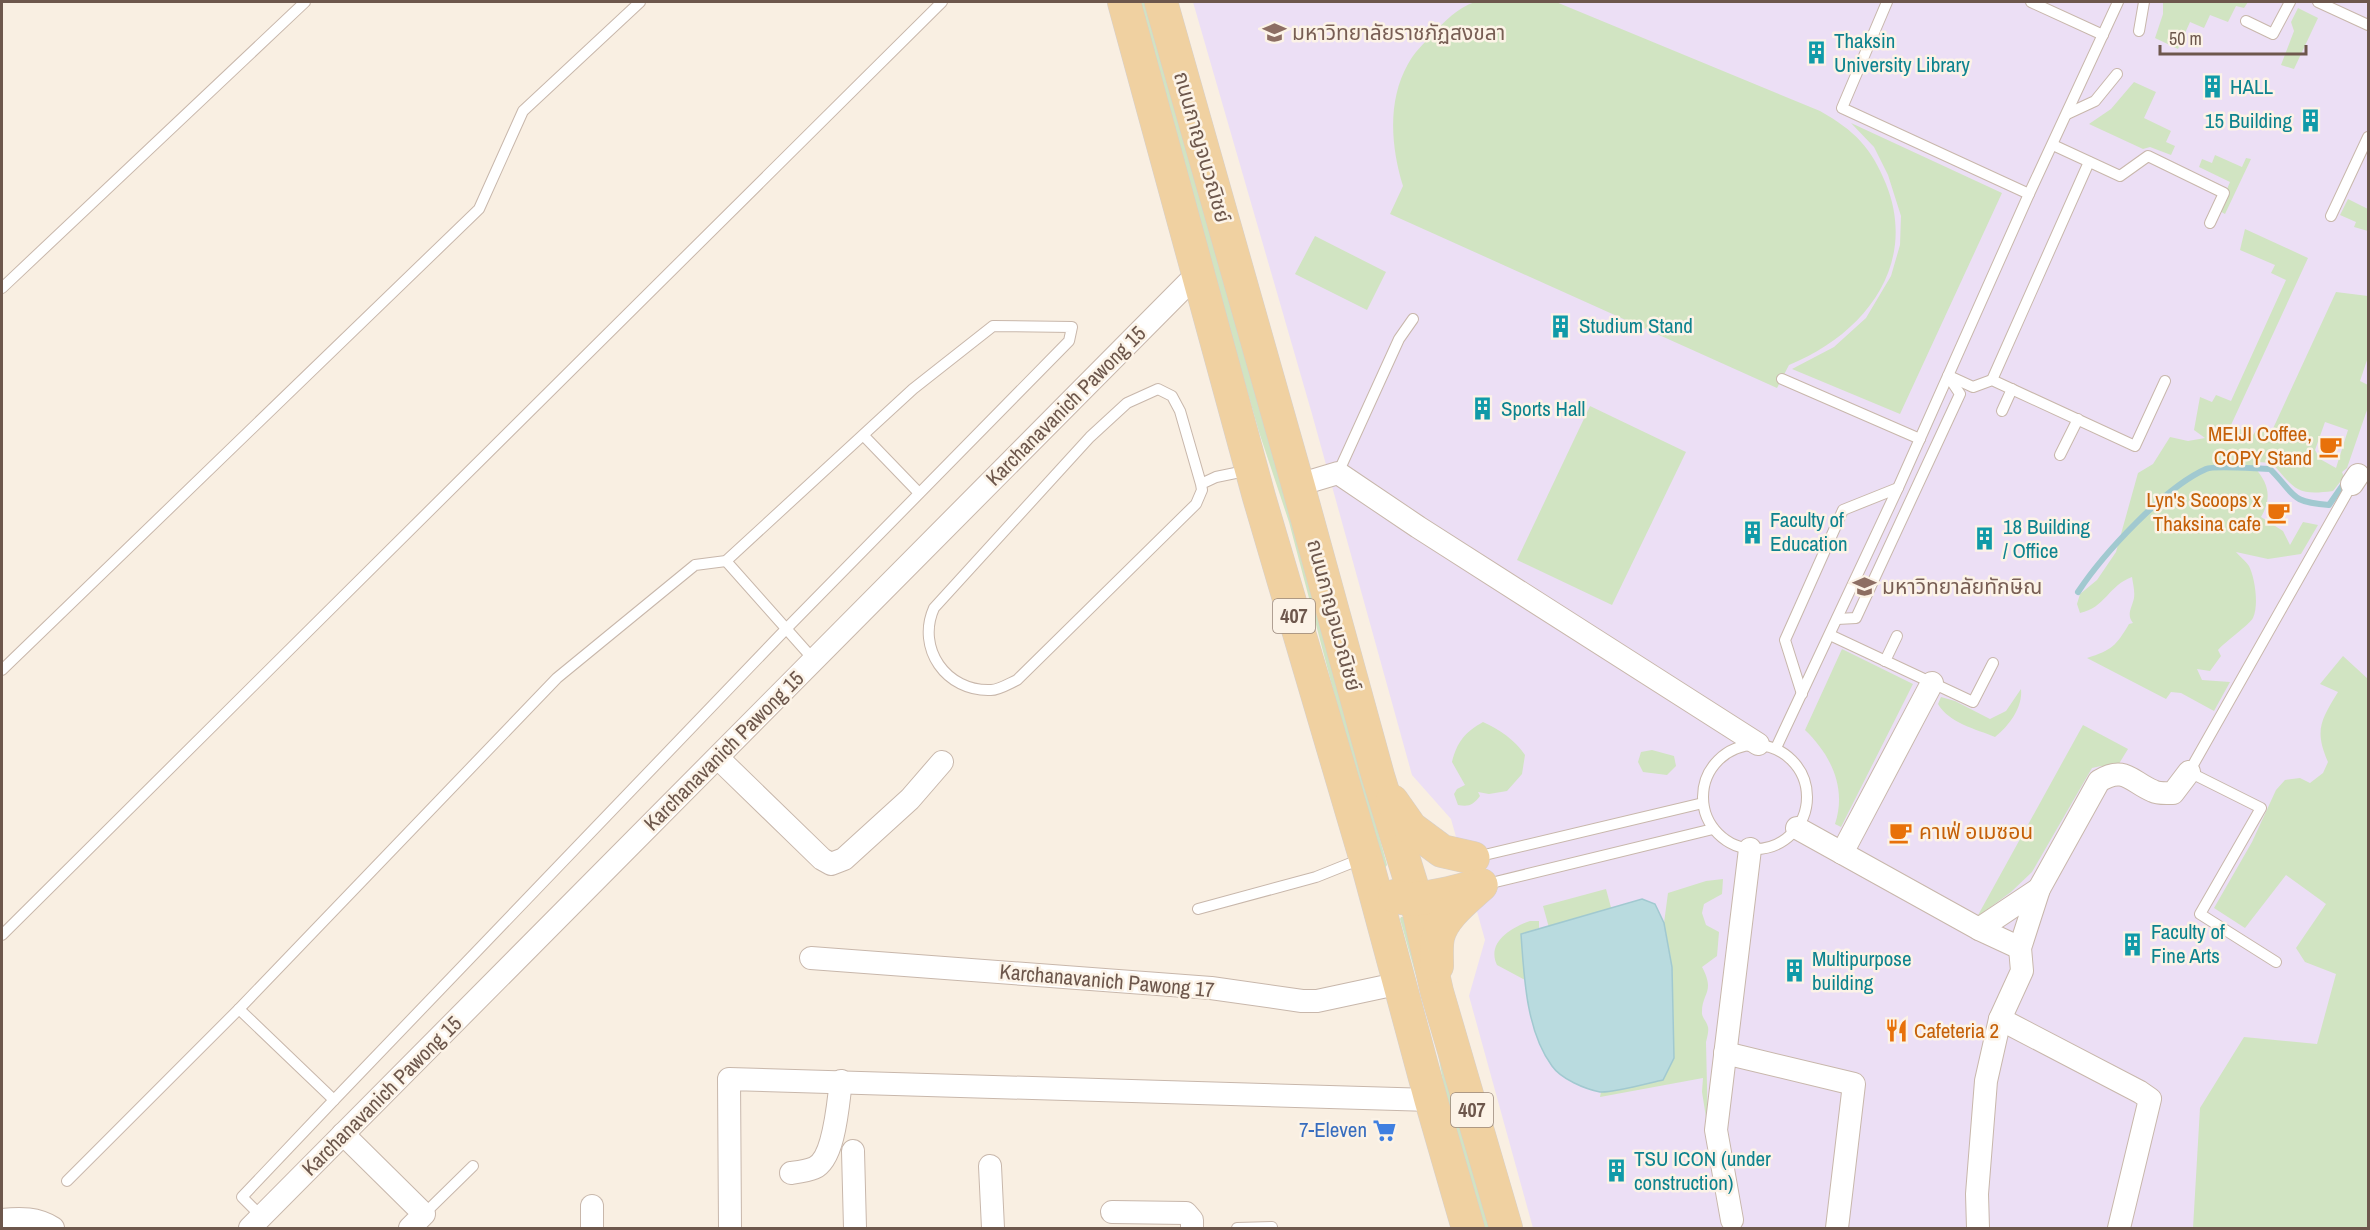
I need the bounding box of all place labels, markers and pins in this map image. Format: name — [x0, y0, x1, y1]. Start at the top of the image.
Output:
place label: มหาวิทยาลัยราชภัฏสงขลา — [1292, 18, 1505, 47]
school or university icon: มหาวิทยาลัยราชภัฏสงขลา — [1261, 20, 1287, 46]
place label: Thaksin University Library — [1834, 26, 1970, 79]
building icon: Thaksin University Library — [1803, 40, 1829, 66]
place label: HALL — [2230, 72, 2273, 101]
building icon: HALL — [2199, 74, 2225, 100]
place label: 15 Building — [2205, 106, 2292, 135]
building icon: 15 Building — [2297, 108, 2323, 134]
place label: Studium Stand — [1579, 311, 1693, 340]
building icon: Studium Stand — [1548, 313, 1574, 339]
place label: Sports Hall — [1501, 394, 1585, 423]
building icon: Sports Hall — [1470, 396, 1496, 422]
place label: MEIJI Coffee, COPY Stand — [2208, 419, 2312, 472]
cafe icon: MEIJI Coffee, COPY Stand — [2317, 433, 2343, 459]
place label: Lyn's Scoops x Thaksina cafe — [2146, 485, 2261, 538]
cafe icon: Lyn's Scoops x Thaksina cafe — [2266, 499, 2292, 525]
place label: Faculty of Education — [1770, 505, 1848, 558]
place label: 18 Building / Office — [2003, 512, 2091, 565]
building icon: Faculty of Education — [1739, 519, 1765, 545]
building icon: 18 Building / Office — [1972, 526, 1998, 552]
place label: มหาวิทยาลัยทักษิณ — [1882, 572, 2042, 601]
school or university icon: มหาวิทยาลัยทักษิณ — [1851, 574, 1877, 600]
place label: คาเฟ่ อเมซอน — [1919, 817, 2033, 846]
cafe icon: คาเฟ่ อเมซอน — [1888, 819, 1914, 845]
place label: Faculty of Fine Arts — [2151, 917, 2225, 970]
building icon: Faculty of Fine Arts — [2120, 931, 2146, 957]
place label: Multipurpose building — [1812, 944, 1912, 997]
building icon: Multipurpose building — [1781, 958, 1807, 984]
place label: Cafeteria 2 — [1914, 1016, 1999, 1045]
restaurant icon: Cafeteria 2 — [1883, 1018, 1909, 1044]
place label: 7-Eleven — [1299, 1115, 1367, 1144]
supermarket icon: 7-Eleven — [1372, 1117, 1398, 1143]
place label: TSU ICON (under construction) — [1634, 1144, 1771, 1197]
building icon: TSU ICON (under construction) — [1603, 1158, 1629, 1184]

